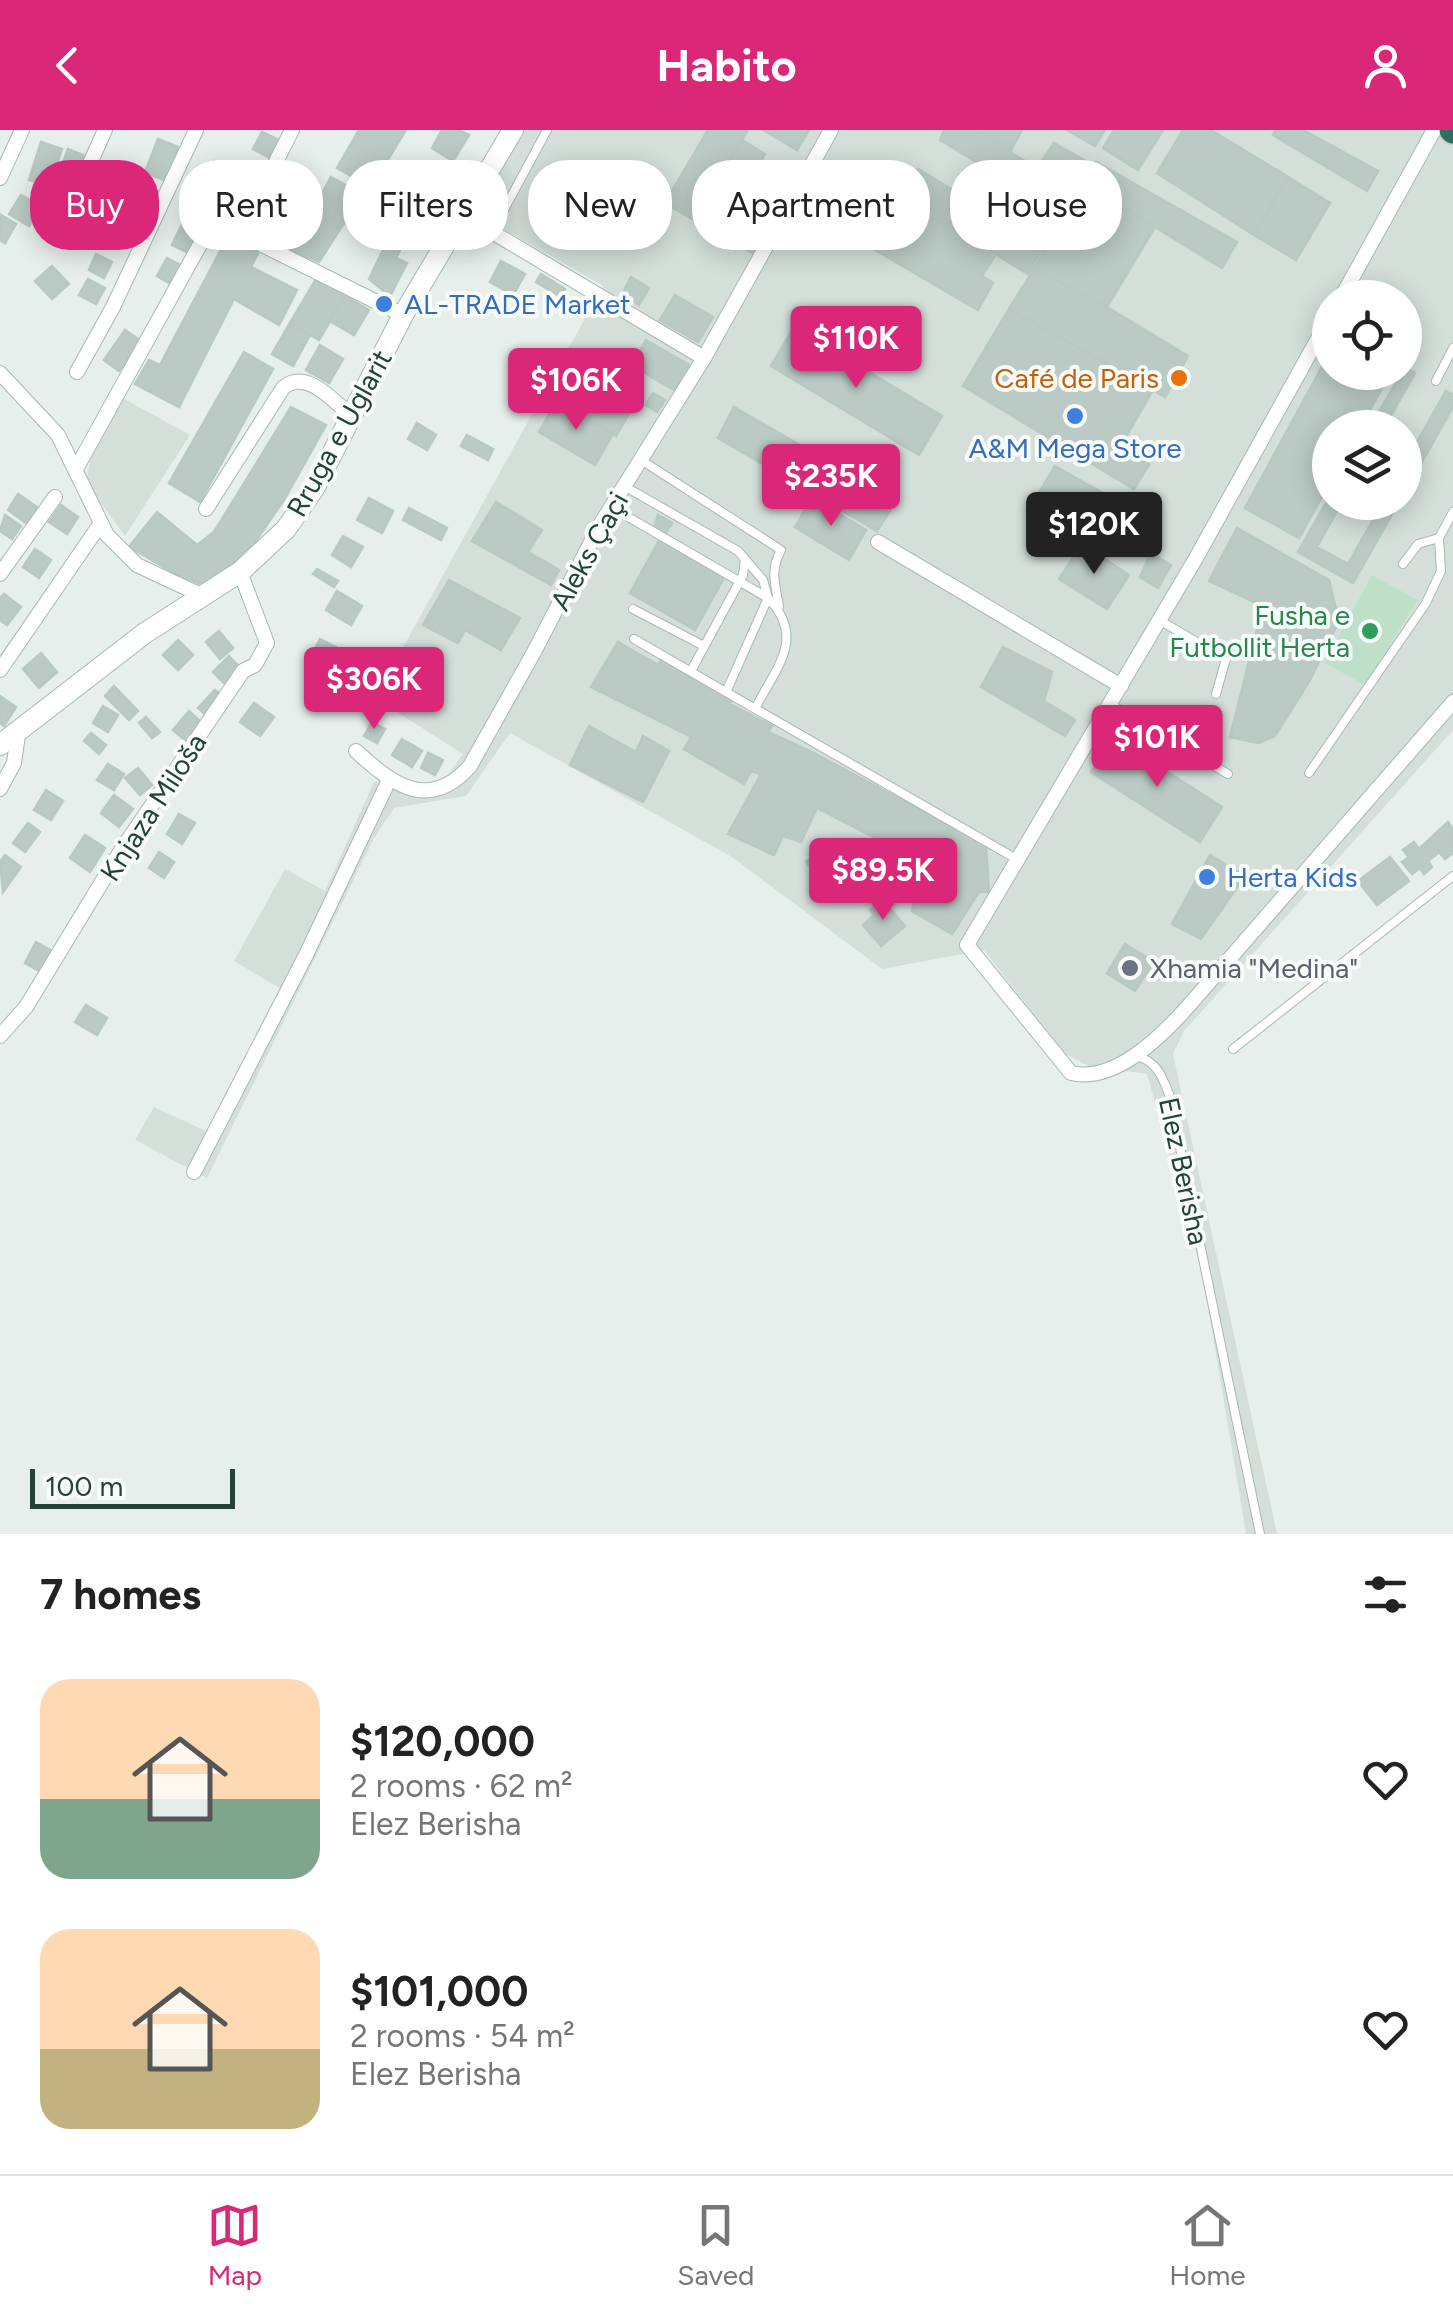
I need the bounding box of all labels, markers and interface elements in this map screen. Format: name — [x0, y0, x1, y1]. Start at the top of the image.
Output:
icon: back — [40, 38, 95, 93]
text: Habito — [656, 38, 797, 92]
icon: person — [1358, 38, 1413, 93]
chip: Buy — [30, 160, 159, 250]
chip: Rent — [179, 160, 323, 250]
chip: Filters — [343, 160, 508, 250]
chip: New — [528, 160, 672, 250]
chip: Apartment — [692, 160, 930, 250]
chip: House — [950, 160, 1122, 250]
map controls — [1312, 280, 1422, 520]
button: locate — [1312, 280, 1422, 390]
place label: AL-TRADE Market — [404, 287, 631, 321]
marker: AL-TRADE Market — [373, 293, 395, 315]
pin: $110K — [786, 306, 926, 391]
text: $110K — [813, 319, 899, 357]
street label: Rruga e Uglarit — [279, 344, 399, 522]
pin: $106K — [506, 348, 646, 433]
text: $106K — [530, 361, 622, 399]
place label: Café de Paris — [994, 361, 1159, 395]
marker: Café de Paris — [1168, 367, 1190, 389]
marker: A&M Mega Store — [1064, 405, 1086, 427]
button: layers — [1312, 410, 1422, 520]
place label: A&M Mega Store — [969, 431, 1181, 465]
pin: $235K — [761, 444, 901, 529]
text: $235K — [784, 457, 878, 495]
street label: Aleks Çaçi — [543, 486, 635, 616]
pin: $120K — [1024, 492, 1164, 577]
text: $120K — [1048, 505, 1140, 543]
place label: Fusha e Futbollit Herta — [1169, 598, 1350, 664]
marker: Fusha e Futbollit Herta — [1359, 620, 1381, 642]
pin: $306K — [304, 647, 444, 732]
text: $306K — [326, 660, 422, 698]
pin: $101K — [1087, 705, 1227, 790]
text: $101K — [1114, 718, 1200, 756]
street label: Knjaza Miloša — [93, 727, 213, 887]
pin: $89.5K — [802, 838, 964, 923]
text: $89.5K — [831, 851, 935, 889]
place label: Herta Kids — [1227, 860, 1358, 894]
marker: Herta Kids — [1196, 866, 1218, 888]
place label: Xhamia "Medina" — [1150, 951, 1358, 985]
marker: Xhamia "Medina" — [1119, 957, 1141, 979]
street label: Elez Berisha — [1152, 1094, 1216, 1248]
scale bar — [30, 1464, 235, 1508]
text: 100 m — [45, 1469, 123, 1503]
icon: filters — [1358, 1567, 1413, 1622]
text: 7 homes — [40, 1569, 201, 1620]
text: $120,000 — [350, 1716, 535, 1767]
icon: home — [120, 1719, 240, 1839]
icon: heart — [1358, 1752, 1413, 1807]
text: 2 rooms · 62 m² — [350, 1767, 573, 1805]
text: Elez Berisha — [350, 1805, 521, 1843]
text: $101,000 — [350, 1966, 528, 2017]
icon: home — [120, 1969, 240, 2089]
icon: heart — [1358, 2002, 1413, 2057]
text: 2 rooms · 54 m² — [350, 2017, 575, 2055]
text: Elez Berisha — [350, 2055, 521, 2093]
tab: Map — [207, 2198, 262, 2292]
tab: Saved — [677, 2198, 754, 2292]
tab: Home — [1169, 2198, 1246, 2292]

